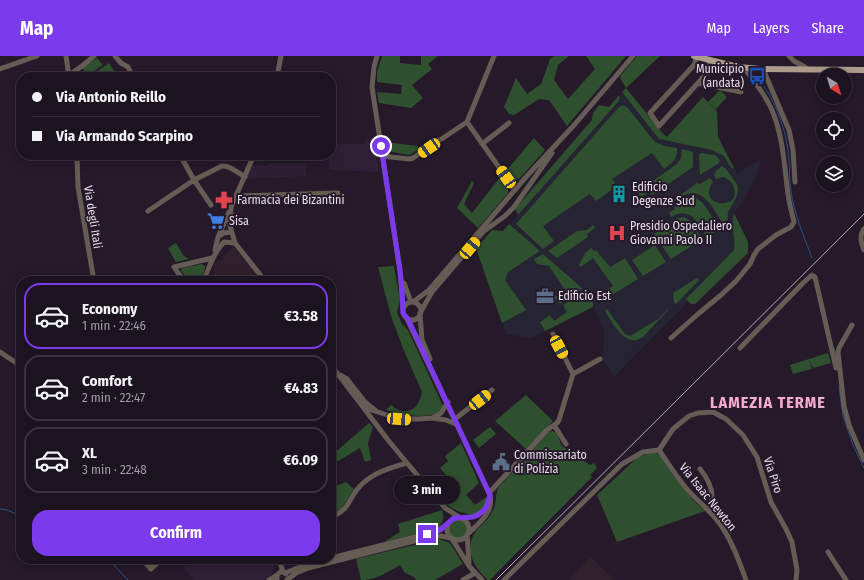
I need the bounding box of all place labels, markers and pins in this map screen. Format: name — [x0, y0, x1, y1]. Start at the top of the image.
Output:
place label: Municipio (andata) — [696, 62, 744, 90]
bus stop icon: Municipio (andata) — [747, 66, 767, 86]
place label: Edificio Degenze Sud — [632, 180, 695, 208]
building icon: Edificio Degenze Sud — [609, 184, 629, 204]
pharmacy icon: Farmacia dei Bizantini — [214, 190, 234, 210]
place label: Farmacia dei Bizantini — [237, 193, 344, 207]
supermarket icon: Sisa — [206, 211, 226, 231]
place label: Sisa — [229, 214, 249, 228]
place label: Presidio Ospedaliero Giovanni Paolo II — [630, 219, 732, 247]
hospital icon: Presidio Ospedaliero Giovanni Paolo II — [607, 223, 627, 243]
office icon: Edificio Est — [535, 286, 555, 306]
place label: Edificio Est — [558, 289, 611, 303]
place label: Commissariato di Polizia — [514, 448, 587, 476]
public building icon: Commissariato di Polizia — [491, 452, 511, 472]

